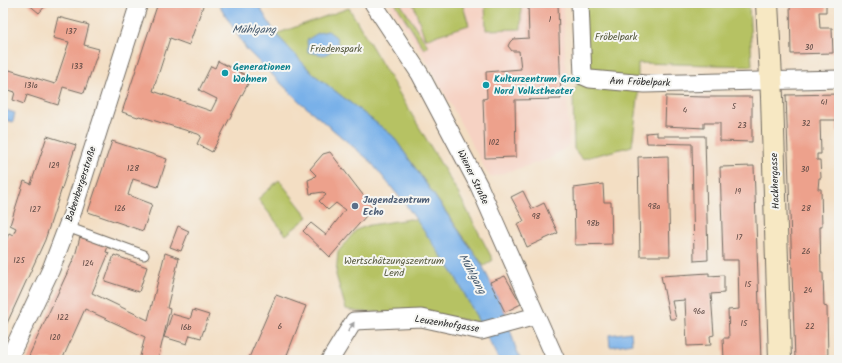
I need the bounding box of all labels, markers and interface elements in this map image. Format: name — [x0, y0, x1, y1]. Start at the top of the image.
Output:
house number: 1 — [549, 13, 552, 26]
water label: Mühlgang — [232, 21, 277, 39]
house number: 137 — [66, 25, 77, 38]
park label: Fröbelpark — [595, 29, 638, 45]
park label: Friedenspark — [310, 41, 362, 57]
house number: 30 — [805, 41, 813, 54]
place label: Generationen Wohnen — [233, 59, 291, 87]
house number: 133 — [71, 60, 83, 73]
marker: Generationen Wohnen — [220, 68, 230, 78]
place label: Kulturzentrum Graz Nord Volkstheater — [494, 71, 580, 99]
street label: Am Fröbelpark — [609, 73, 671, 91]
house number: 131a — [24, 79, 38, 92]
marker: Kulturzentrum Graz Nord Volkstheater — [481, 80, 491, 90]
house number: 41 — [821, 96, 828, 109]
house number: 5 — [732, 100, 737, 113]
house number: 4 — [683, 104, 688, 117]
house number: 32 — [801, 117, 811, 130]
house number: 23 — [737, 119, 747, 132]
house number: 102 — [488, 136, 500, 149]
street label: Babenbergerstraße — [61, 144, 101, 224]
street label: Wiener Straße — [453, 147, 493, 208]
street label: Hackhergasse — [766, 152, 784, 209]
house number: 129 — [48, 159, 60, 172]
house number: 128 — [127, 162, 139, 175]
house number: 30 — [801, 163, 809, 176]
house number: 19 — [735, 185, 741, 198]
place label: Jugendzentrum Echo — [363, 192, 430, 220]
house number: 98a — [648, 200, 660, 213]
marker: Jugendzentrum Echo — [350, 201, 360, 211]
house number: 126 — [114, 202, 126, 215]
house number: 28 — [801, 202, 811, 215]
house number: 127 — [30, 203, 41, 216]
house number: 98 — [532, 210, 541, 223]
house number: 98b — [587, 217, 600, 230]
house number: 17 — [736, 231, 742, 244]
house number: 26 — [801, 245, 811, 258]
water label: Mühlgang — [453, 250, 491, 298]
park label: Wertschätzungszentrum Lend — [344, 253, 444, 281]
house number: 125 — [13, 254, 25, 267]
house number: 124 — [82, 257, 94, 270]
house number: 15 — [745, 278, 752, 291]
house number: 24 — [803, 284, 813, 297]
house number: 96a — [693, 305, 705, 318]
house number: 122 — [57, 311, 69, 324]
street label: Leuzenhofgasse — [414, 311, 481, 337]
house number: 15 — [741, 317, 748, 330]
house number: 6 — [278, 320, 282, 333]
house number: 22 — [805, 320, 815, 333]
house number: 16b — [180, 321, 192, 334]
one-way arrow — [347, 322, 355, 332]
house number: 120 — [49, 331, 61, 344]

